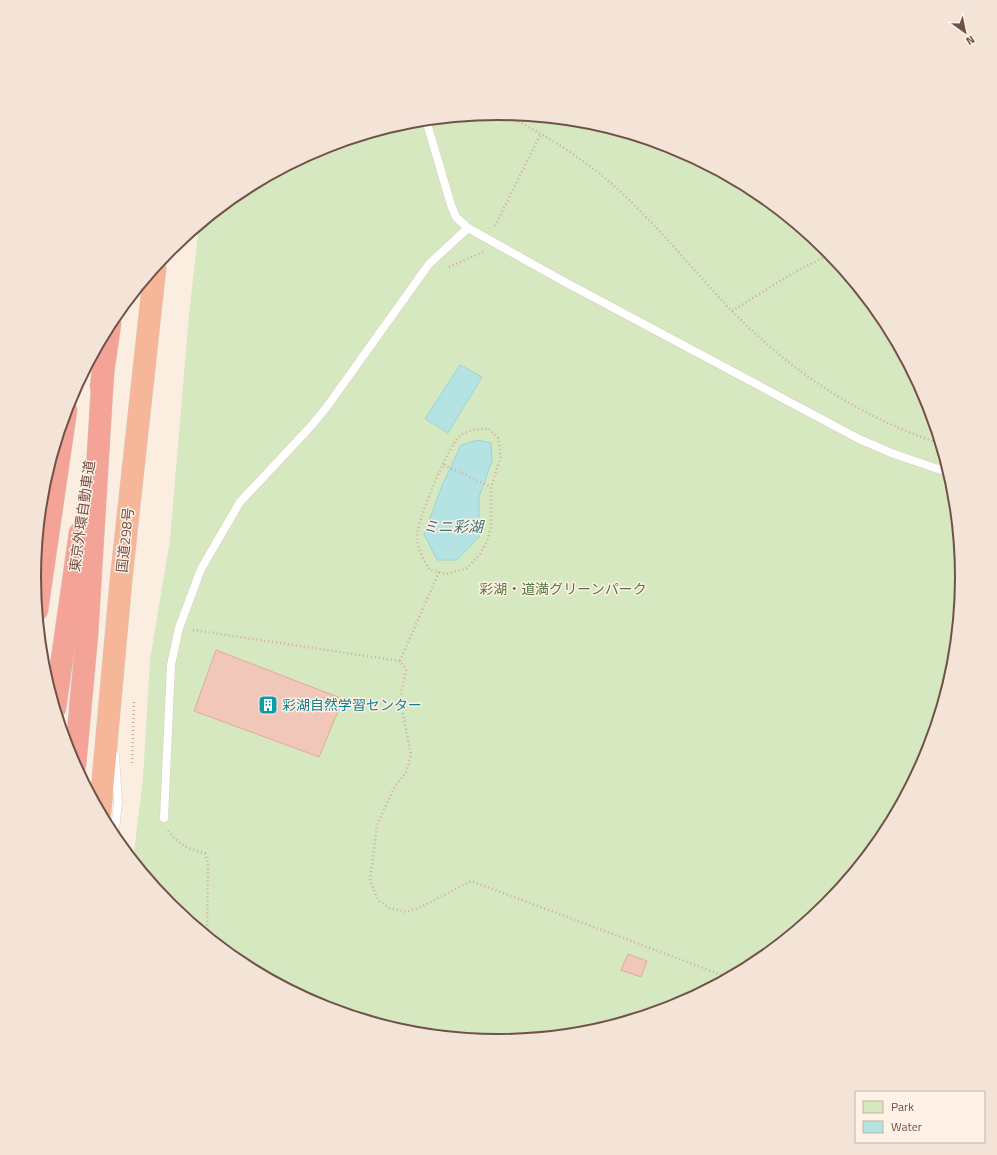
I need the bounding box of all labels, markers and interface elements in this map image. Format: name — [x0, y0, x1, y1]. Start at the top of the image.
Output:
north arrow — [945, 12, 985, 52]
text: N — [963, 32, 978, 49]
street label: 東京外環自動車道 — [63, 459, 100, 573]
street label: 国道298号 — [111, 506, 138, 574]
water label: ミニ彩湖 — [423, 515, 485, 538]
park label: 彩湖・道満グリーンパーク — [479, 578, 647, 599]
building icon: 彩湖自然学習センター — [257, 694, 279, 716]
place label: 彩湖自然学習センター — [282, 694, 422, 715]
legend — [855, 1091, 985, 1143]
text: Park — [891, 1097, 914, 1116]
text: Water — [891, 1117, 922, 1136]

